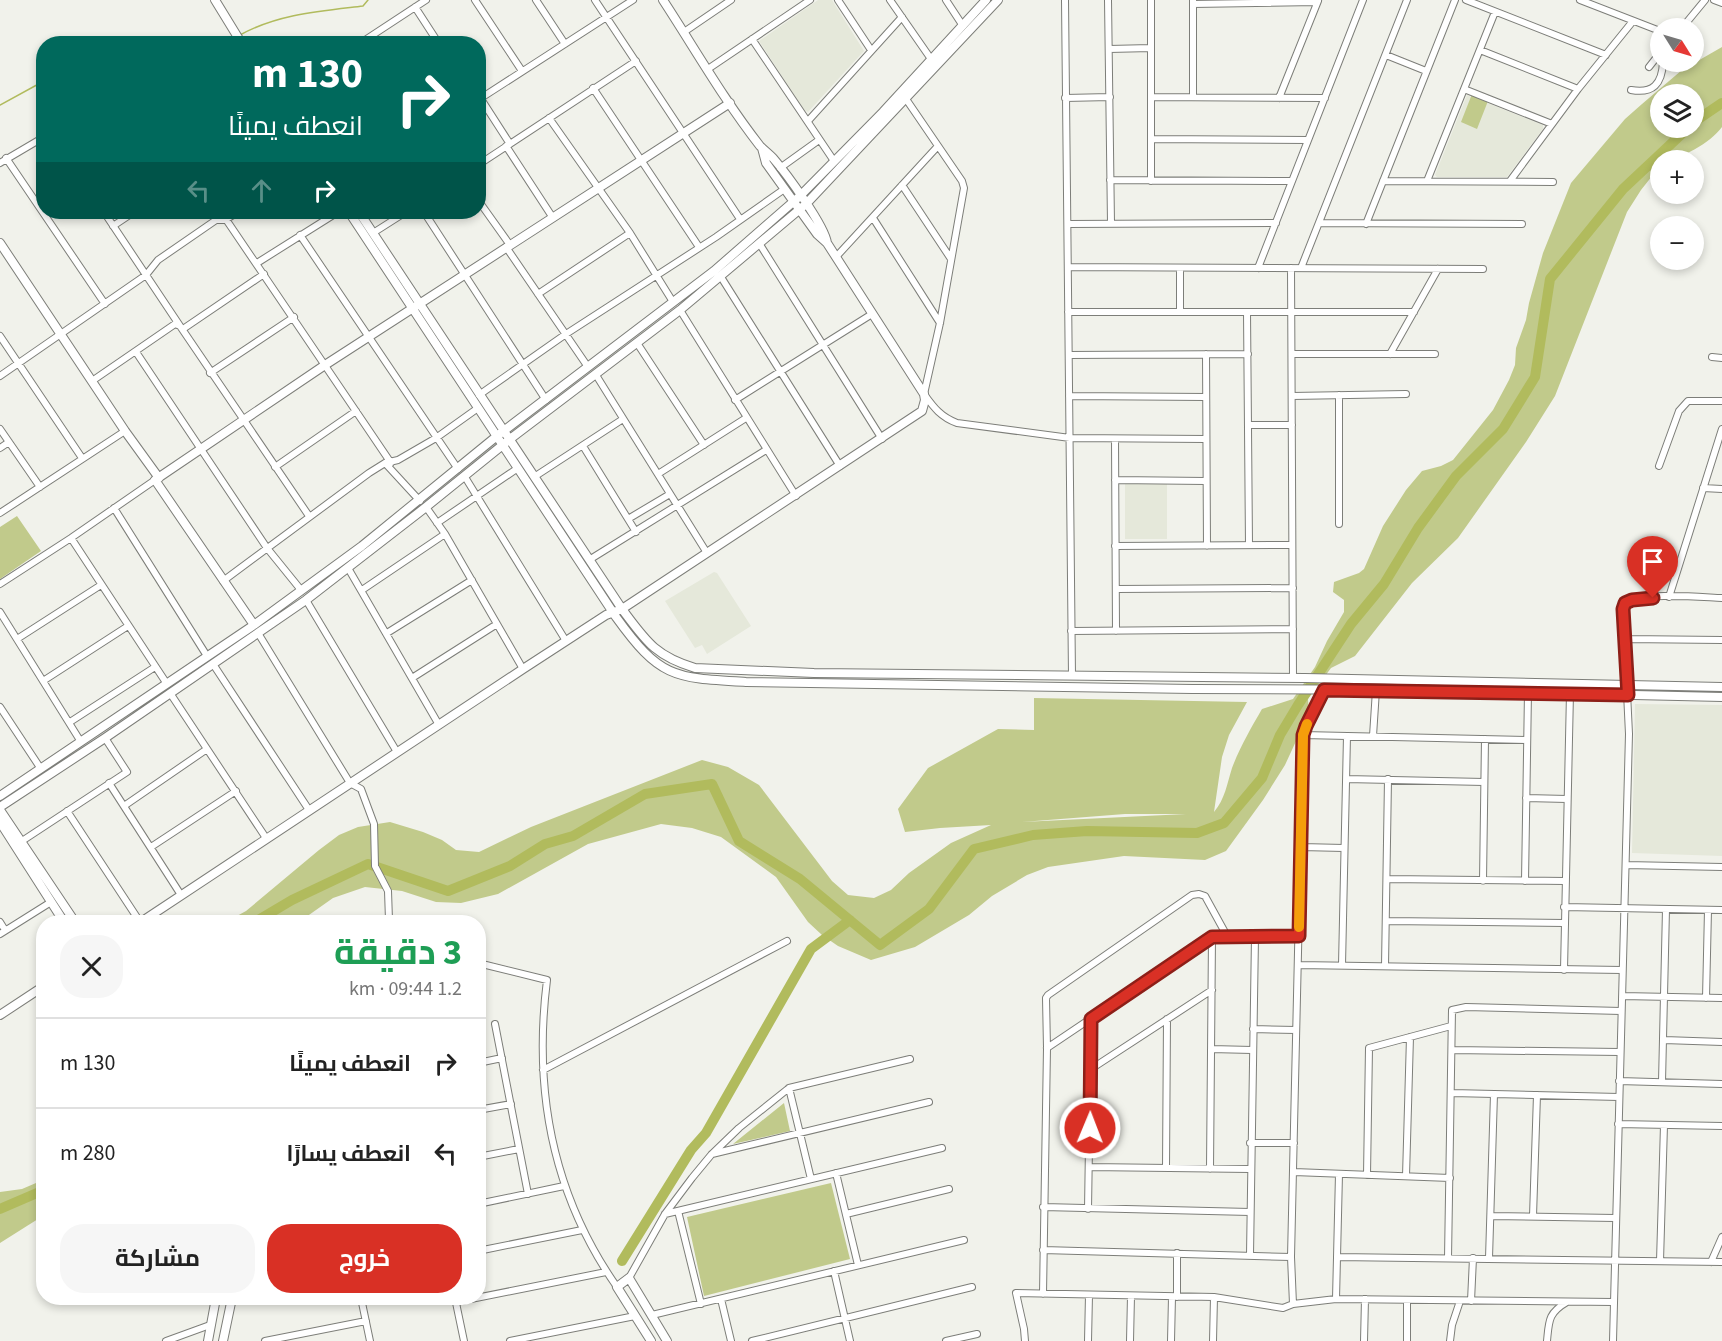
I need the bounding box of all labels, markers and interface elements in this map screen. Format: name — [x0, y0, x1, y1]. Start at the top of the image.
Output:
north arrow — [1650, 18, 1704, 72]
map controls — [1650, 18, 1704, 270]
text: 130 m — [252, 44, 363, 104]
icon: right — [384, 60, 462, 138]
button: layers — [1650, 84, 1704, 138]
text: انعطف يمينًا — [228, 107, 363, 146]
button: + — [1650, 150, 1704, 204]
icon: left — [182, 174, 215, 207]
icon: ahead — [245, 174, 278, 207]
icon: right — [308, 174, 341, 207]
button: − — [1650, 216, 1704, 270]
pin — [1627, 536, 1678, 598]
icon: arrive — [1636, 545, 1669, 578]
text: 3 دقيقة — [334, 927, 462, 978]
button: close — [60, 935, 123, 998]
text: 1.2 km · 09:44 — [349, 975, 462, 1003]
text: 130 m — [60, 1047, 115, 1079]
icon: right — [429, 1047, 462, 1080]
text: انعطف يمينًا — [289, 1048, 411, 1080]
position arrow — [1058, 1096, 1122, 1160]
text: 280 m — [60, 1137, 115, 1169]
icon: left — [429, 1137, 462, 1170]
text: انعطف يسارًا — [287, 1138, 411, 1170]
button: مشاركة — [60, 1224, 255, 1293]
button: خروج — [267, 1224, 462, 1293]

